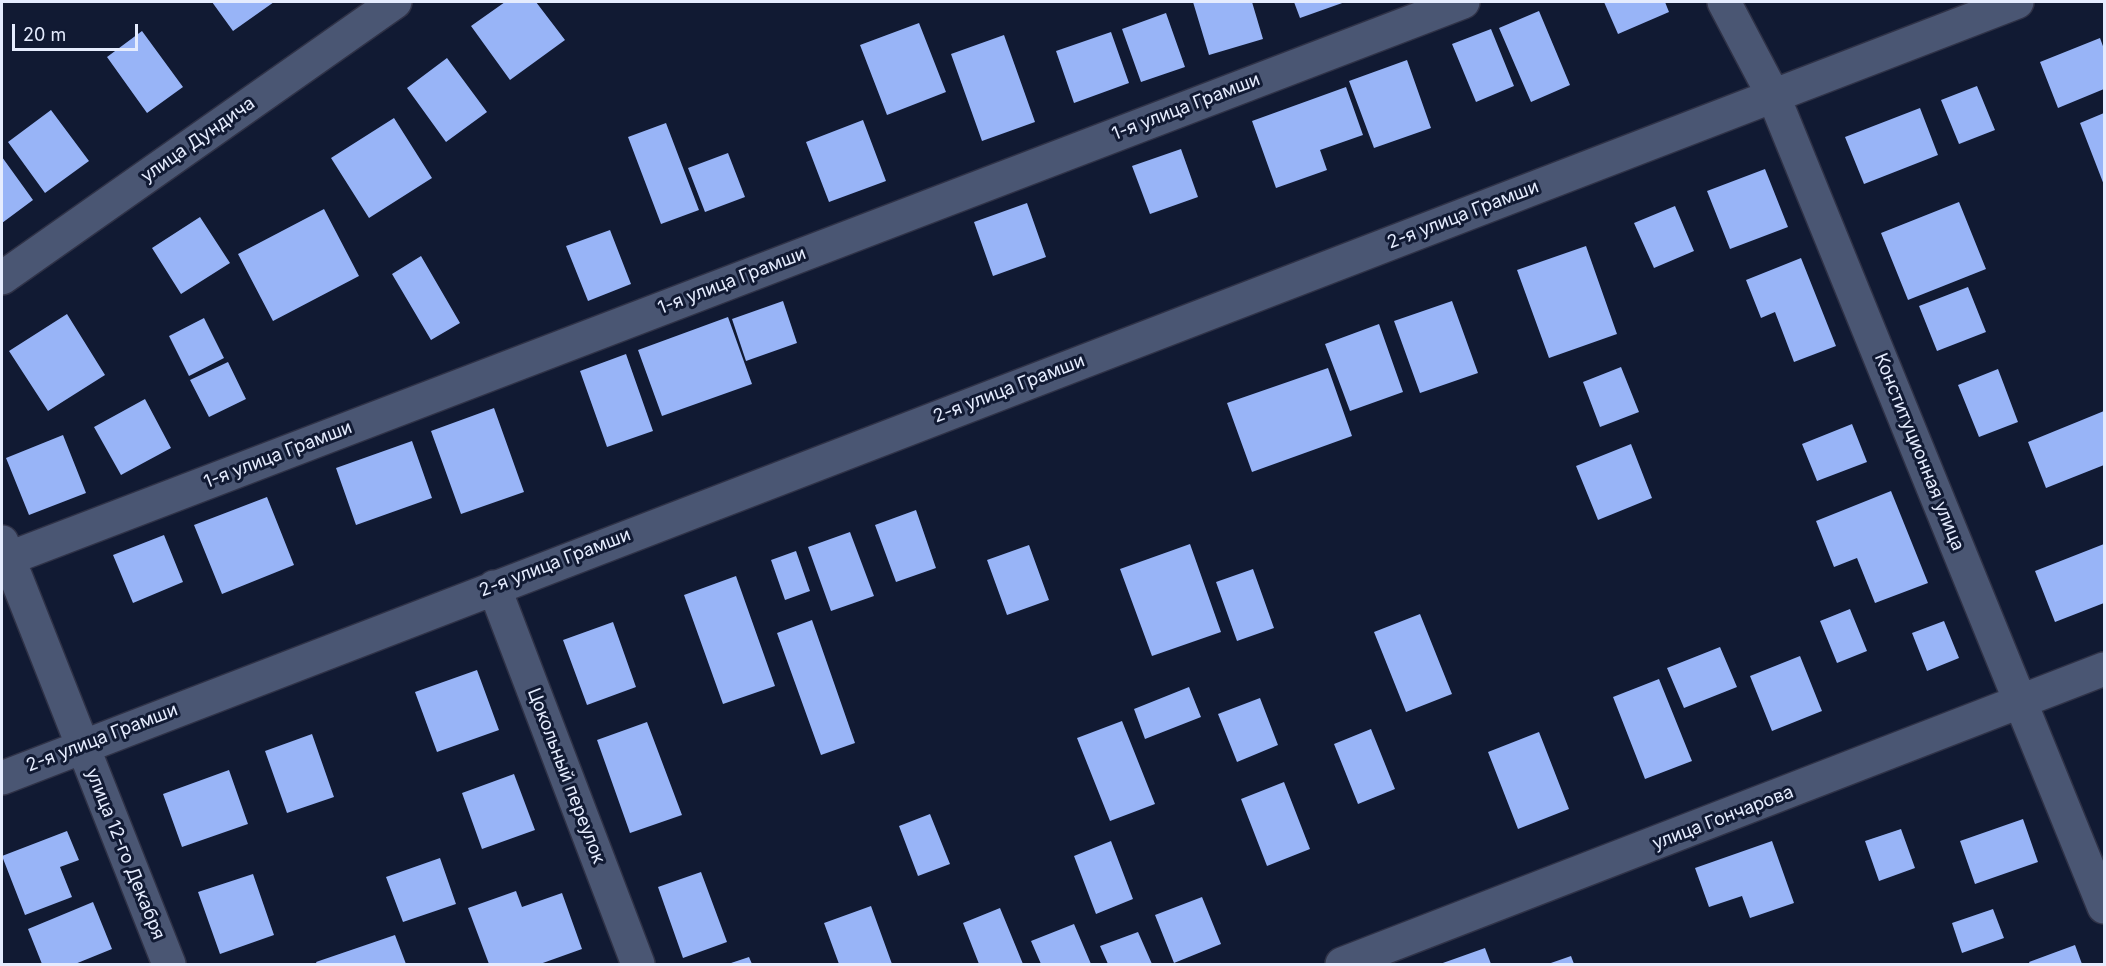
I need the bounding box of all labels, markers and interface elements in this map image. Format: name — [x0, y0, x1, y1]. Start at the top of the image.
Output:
scale bar — [15, 12, 141, 50]
text: 20 m — [23, 24, 66, 45]
street label: 1-я улица Грамши — [1109, 69, 1263, 145]
street label: улица Дундича — [137, 93, 259, 187]
street label: 2-я улица Грамши — [1384, 176, 1542, 254]
street label: 1-я улица Грамши — [655, 243, 809, 319]
street label: 2-я улица Грамши — [930, 350, 1088, 428]
street label: Конституционная улица — [1869, 350, 1969, 554]
street label: 1-я улица Грамши — [201, 417, 355, 493]
street label: 2-я улица Грамши — [476, 524, 634, 602]
street label: Цокольный переулок — [523, 685, 609, 867]
street label: 2-я улица Грамши — [23, 699, 181, 777]
street label: улица 12-го Декабря — [81, 765, 169, 943]
street label: улица Гончарова — [1649, 781, 1797, 855]

